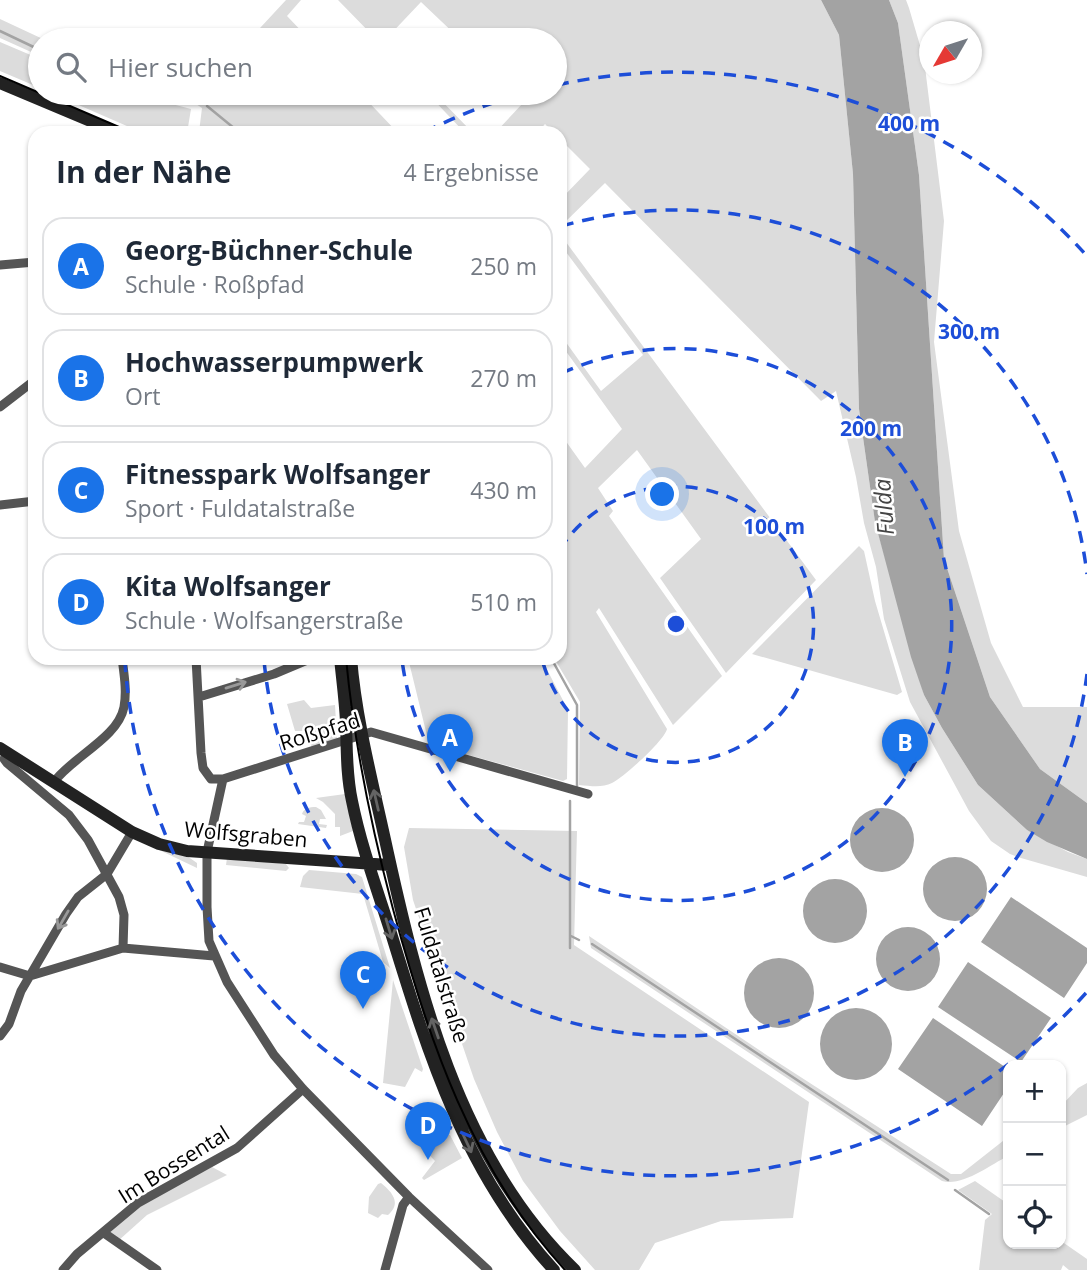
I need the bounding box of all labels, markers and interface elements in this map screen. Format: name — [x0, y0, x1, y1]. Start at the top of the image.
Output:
north arrow — [919, 21, 982, 84]
search box — [28, 28, 567, 105]
icon: search — [52, 48, 90, 86]
text: Hier suchen — [108, 49, 253, 85]
text: 400 m — [878, 109, 940, 137]
text: In der Nähe — [56, 151, 232, 192]
text: 4 Ergebnisse — [403, 156, 539, 188]
text: Georg-Büchner-Schule — [125, 232, 413, 268]
text: A — [73, 250, 89, 282]
text: 250 m — [470, 250, 537, 282]
text: Schule · Roßpfad — [125, 268, 305, 300]
text: 300 m — [938, 317, 1000, 345]
text: Hochwasserpumpwerk — [125, 344, 424, 380]
text: B — [73, 362, 89, 394]
text: 270 m — [470, 362, 537, 394]
text: Ort — [125, 380, 161, 412]
text: 200 m — [840, 414, 902, 442]
text: Fitnesspark Wolfsanger — [125, 456, 430, 492]
text: C — [74, 474, 88, 506]
text: 430 m — [470, 474, 537, 506]
your location — [645, 477, 679, 511]
water label: Fulda — [865, 478, 901, 536]
text: Sport · Fuldatalstraße — [125, 492, 355, 524]
text: 100 m — [743, 512, 805, 540]
text: Kita Wolfsanger — [125, 568, 331, 604]
text: D — [72, 586, 90, 618]
text: 510 m — [470, 586, 537, 618]
text: Schule · Wolfsangerstraße — [125, 604, 403, 636]
centre of rings — [664, 612, 688, 636]
one-way arrow — [225, 678, 247, 691]
street label: Roßpfad — [276, 706, 364, 757]
pin: A — [427, 714, 473, 772]
pin: B — [882, 719, 928, 777]
one-way arrow — [369, 789, 382, 812]
street label: Wolfsgraben — [183, 815, 309, 853]
street label: Fuldatalstraße — [408, 903, 476, 1046]
one-way arrow — [56, 910, 70, 930]
one-way arrow — [384, 918, 397, 940]
pin: C — [340, 951, 386, 1009]
one-way arrow — [428, 1018, 440, 1040]
map controls — [1003, 1060, 1066, 1249]
button: + — [1003, 1060, 1066, 1123]
pin: D — [405, 1102, 451, 1160]
street label: Im Bossental — [113, 1119, 234, 1209]
button: − — [1003, 1123, 1066, 1186]
one-way arrow — [460, 1132, 474, 1153]
button: locate — [1003, 1186, 1066, 1249]

